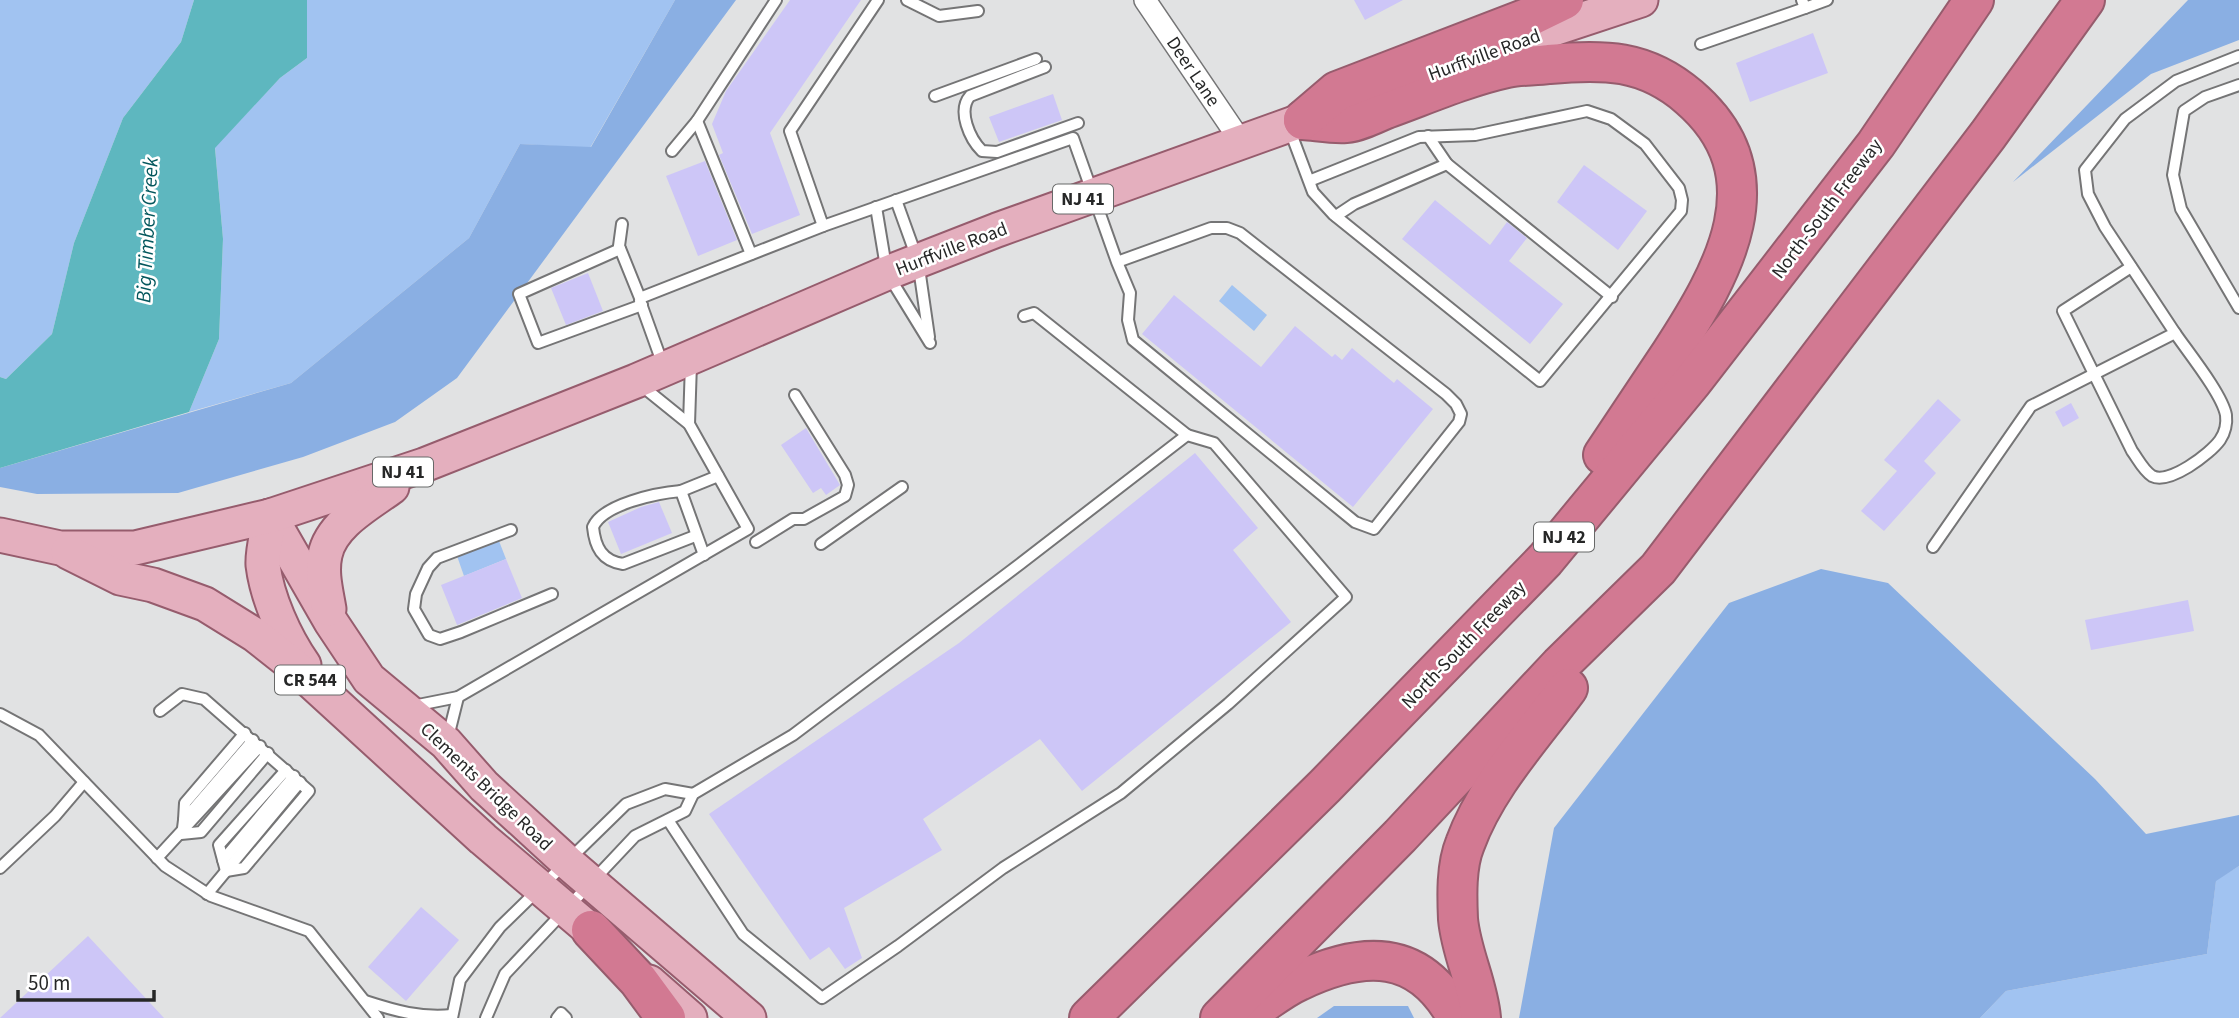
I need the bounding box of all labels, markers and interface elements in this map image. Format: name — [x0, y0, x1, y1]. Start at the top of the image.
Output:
street label: Hurffville Road — [1425, 23, 1544, 88]
street label: Deer Lane — [1159, 31, 1226, 112]
street label: North-South Freeway — [1766, 133, 1889, 285]
water label: Big Timber Creek — [128, 155, 166, 304]
road number: NJ 41 — [1053, 184, 1113, 214]
street label: Hurffville Road — [892, 216, 1011, 283]
road number: NJ 41 — [373, 458, 433, 486]
road number: NJ 42 — [1534, 522, 1594, 552]
street label: North-South Freeway — [1396, 575, 1533, 715]
road number: CR 544 — [275, 666, 345, 694]
street label: Clements Bridge Road — [414, 717, 558, 858]
scale bar — [18, 958, 154, 1002]
text: 50 m — [28, 968, 70, 998]

